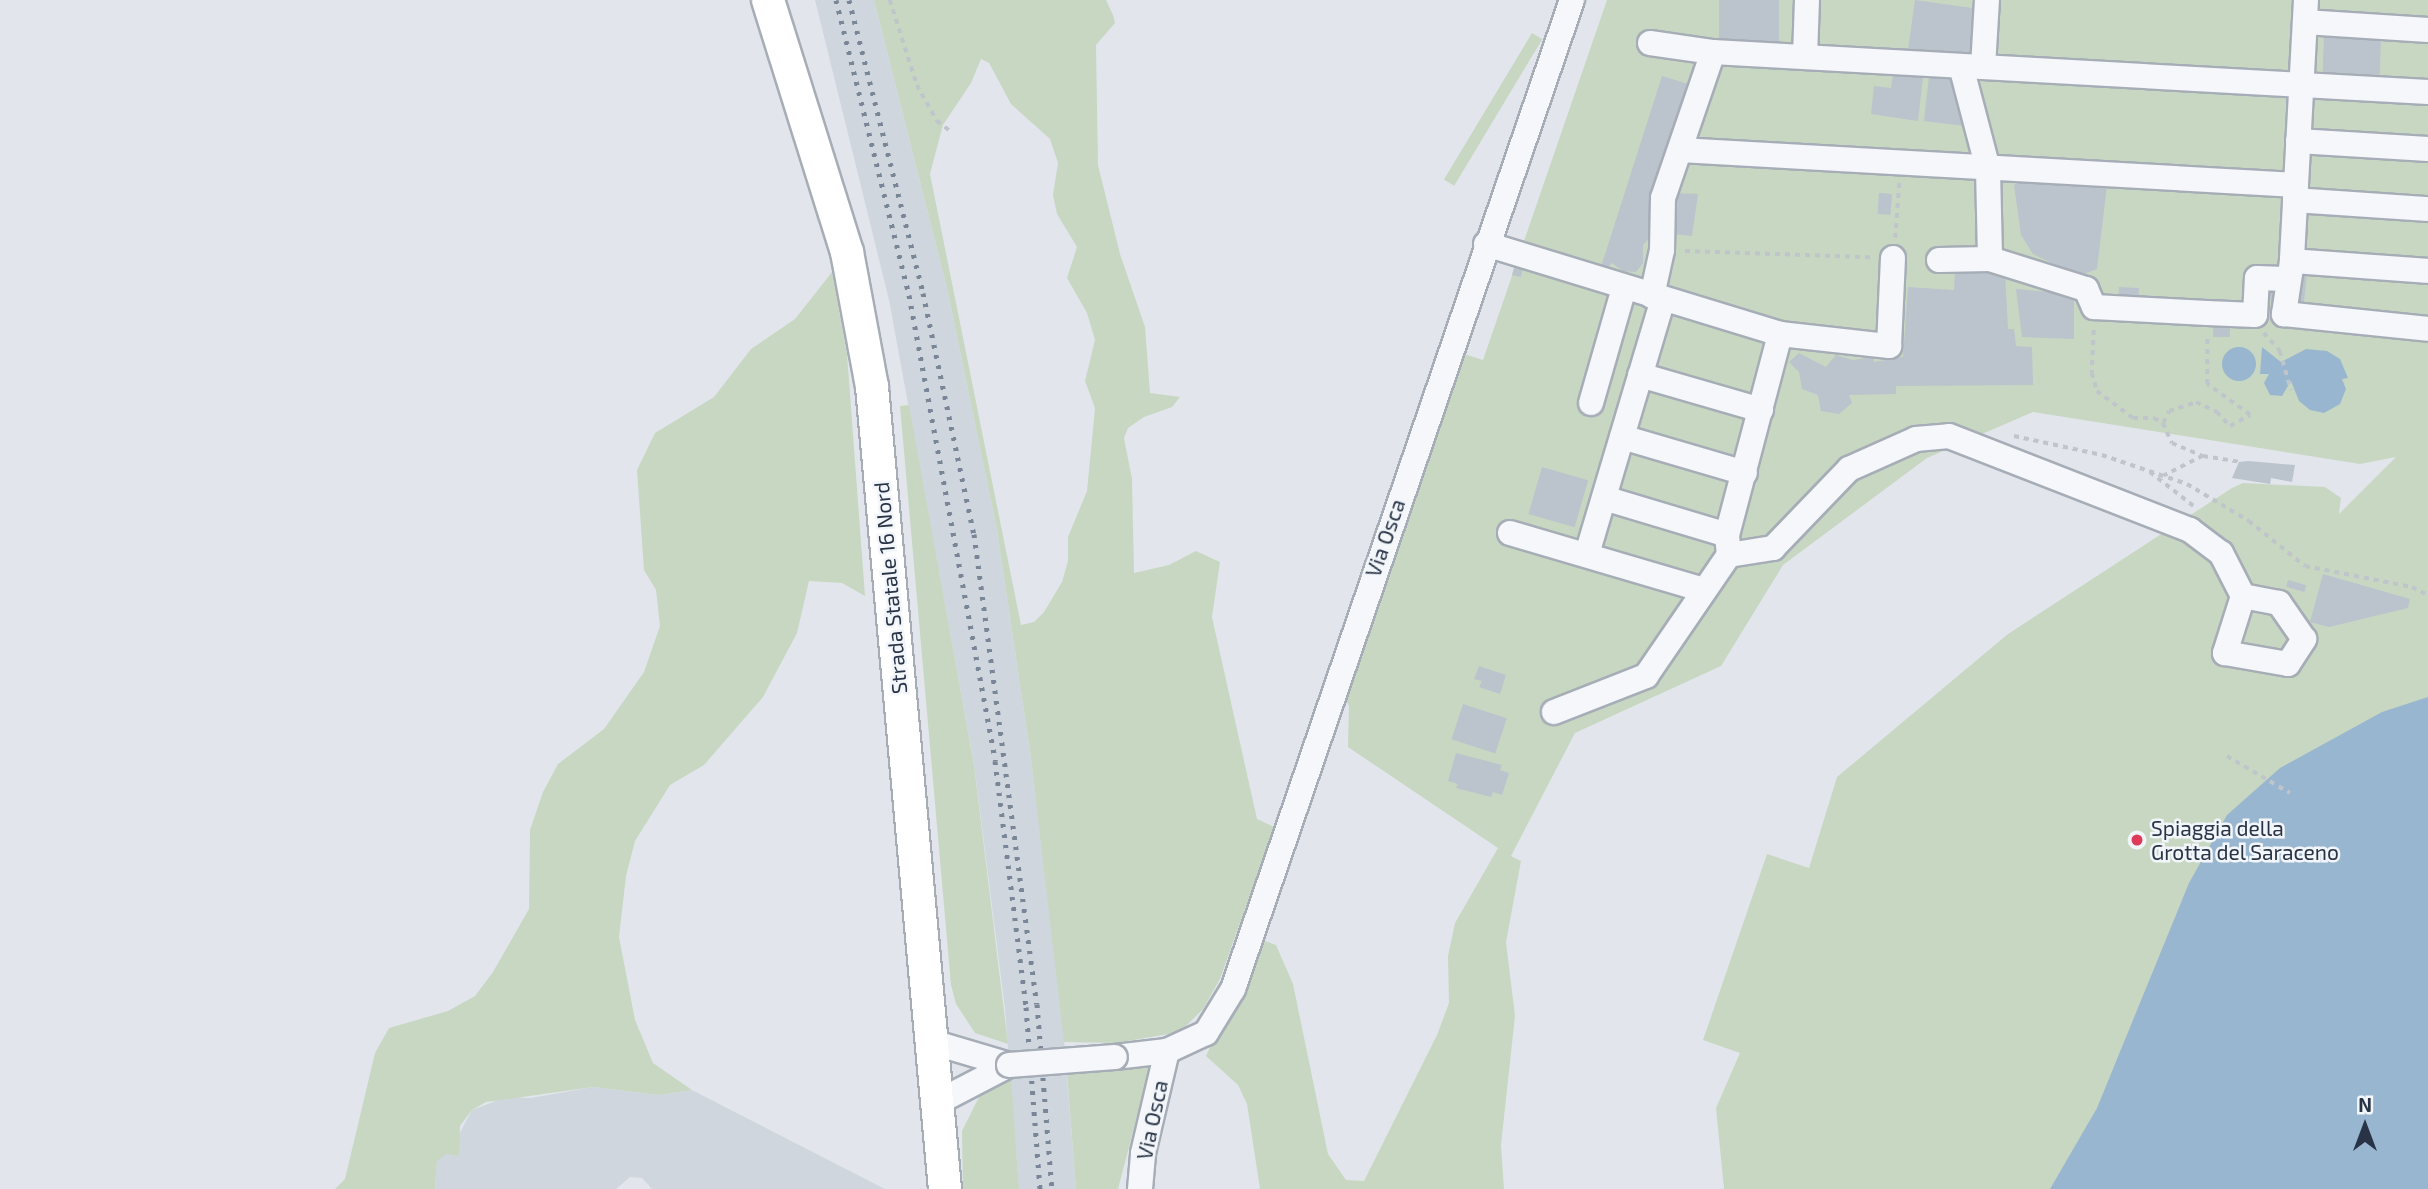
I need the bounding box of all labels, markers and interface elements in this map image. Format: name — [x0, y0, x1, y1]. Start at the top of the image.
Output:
street label: Strada Statale 16 Nord — [868, 481, 912, 695]
street label: Via Osca — [1360, 496, 1410, 580]
place label: Spiaggia della Grotta del Saraceno — [2151, 815, 2339, 865]
marker: Spiaggia della Grotta del Saraceno — [2129, 832, 2145, 848]
street label: Via Osca — [1131, 1078, 1173, 1162]
north arrow — [2330, 1091, 2400, 1161]
text: N — [2358, 1093, 2372, 1116]

